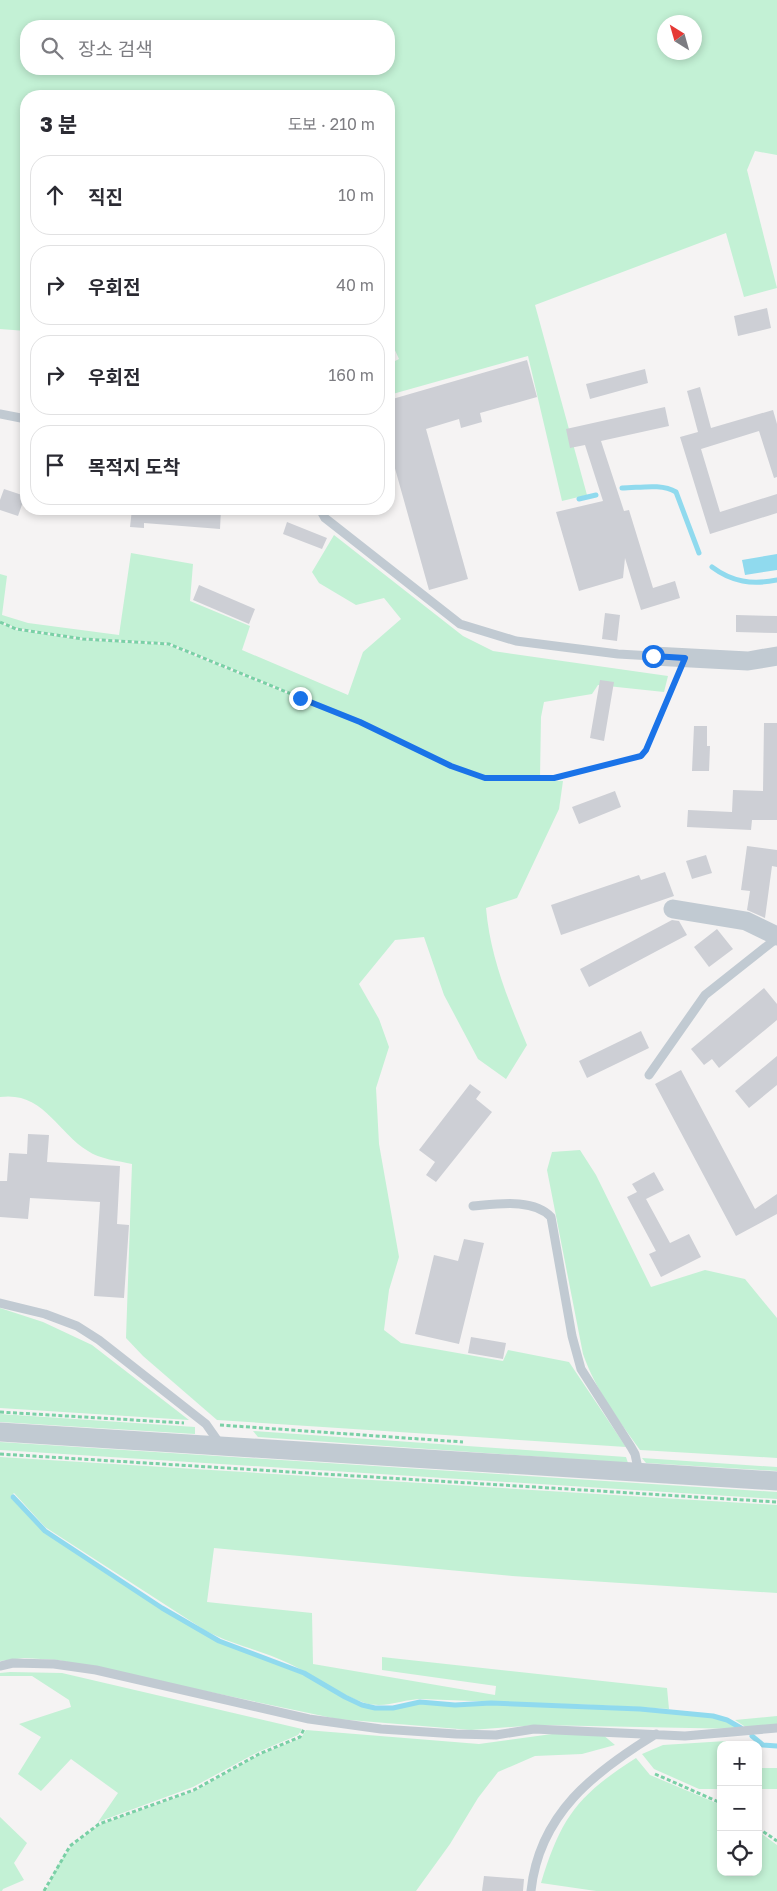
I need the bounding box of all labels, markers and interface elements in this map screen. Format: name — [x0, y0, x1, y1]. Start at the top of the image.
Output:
north arrow — [657, 15, 702, 60]
search box — [20, 20, 395, 75]
icon: search — [38, 34, 66, 62]
text: 장소 검색 — [78, 37, 153, 60]
text: 3 분 — [40, 111, 77, 137]
text: 도보 · 210 m — [288, 114, 375, 134]
icon: ahead — [41, 181, 69, 209]
text: 직진 — [88, 185, 123, 208]
text: 10 m — [338, 185, 374, 205]
icon: right — [41, 271, 69, 299]
text: 우회전 — [88, 275, 140, 298]
text: 40 m — [336, 275, 374, 295]
icon: right — [41, 361, 69, 389]
text: 우회전 — [88, 365, 140, 388]
text: 160 m — [328, 365, 374, 385]
icon: arrive — [41, 451, 69, 479]
text: 목적지 도착 — [88, 455, 180, 478]
route start — [642, 645, 665, 668]
route end — [289, 687, 312, 710]
map controls — [717, 1741, 762, 1876]
button: + — [717, 1741, 762, 1786]
button: − — [717, 1786, 762, 1831]
button: locate — [717, 1831, 762, 1876]

